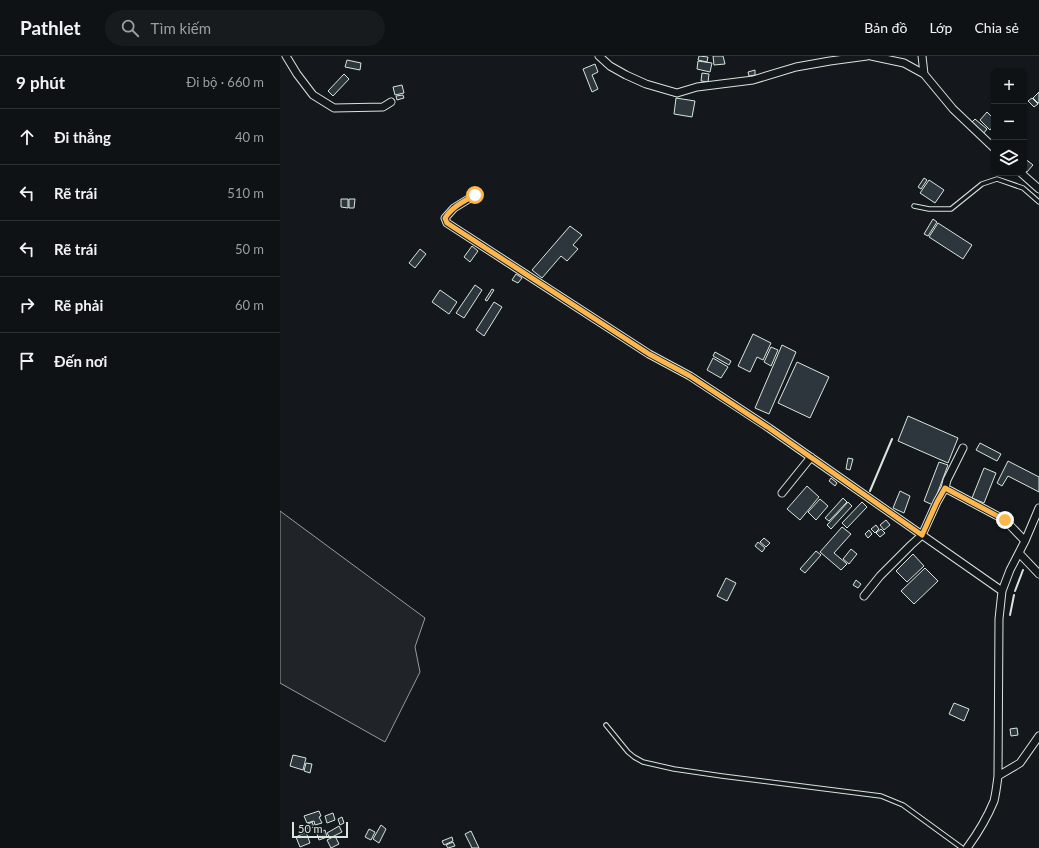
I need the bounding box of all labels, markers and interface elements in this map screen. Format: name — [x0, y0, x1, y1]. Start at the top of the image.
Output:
search box — [105, 10, 385, 46]
text: Pathlet — [20, 16, 81, 39]
icon: search — [119, 17, 141, 39]
text: Tìm kiếm — [151, 19, 211, 37]
text: Bản đồ — [864, 19, 907, 36]
text: Lớp — [929, 19, 952, 36]
text: Chia sẻ — [974, 19, 1019, 36]
map controls — [991, 68, 1027, 176]
button: + — [991, 68, 1027, 104]
text: 9 phút — [16, 72, 65, 93]
text: Đi bộ · 660 m — [186, 74, 264, 90]
button: − — [991, 104, 1027, 140]
icon: ahead — [16, 126, 38, 148]
text: Đi thẳng — [54, 128, 111, 146]
text: 40 m — [235, 129, 264, 145]
button: layers — [991, 140, 1027, 176]
icon: left — [16, 182, 38, 204]
text: Rẽ trái — [54, 184, 97, 202]
text: 510 m — [227, 185, 264, 201]
route start — [466, 186, 484, 204]
icon: left — [16, 238, 38, 260]
text: Rẽ trái — [54, 240, 97, 258]
text: 50 m — [235, 241, 264, 257]
icon: right — [16, 294, 38, 316]
text: Rẽ phải — [54, 296, 103, 314]
text: 60 m — [235, 297, 264, 313]
icon: arrive — [16, 350, 38, 372]
text: Đến nơi — [54, 352, 107, 370]
route end — [996, 511, 1014, 529]
scale bar — [292, 820, 348, 839]
text: 50 m — [298, 822, 323, 835]

